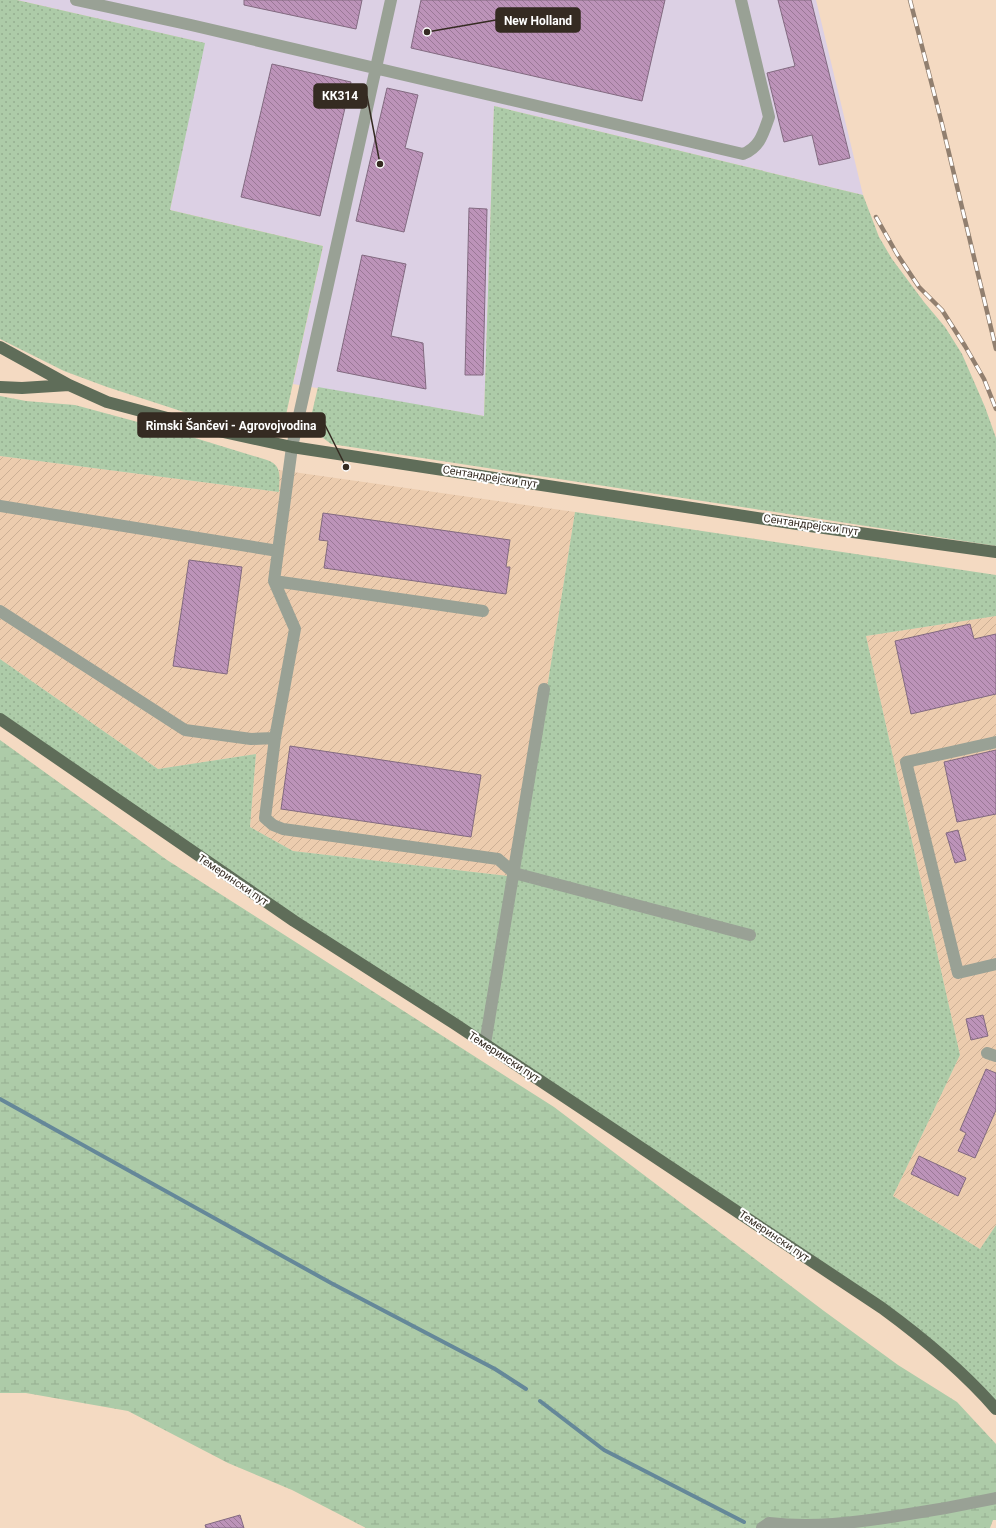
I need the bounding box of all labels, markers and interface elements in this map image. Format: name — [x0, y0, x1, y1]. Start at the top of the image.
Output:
callout: New Holland — [496, 8, 580, 32]
text: New Holland — [504, 14, 572, 28]
callout: КК314 — [314, 84, 367, 108]
text: КК314 — [322, 89, 358, 103]
callout: Rimski Šančevi - Agrovojvodina — [138, 413, 325, 437]
text: Rimski Šančevi - Agrovojvodina — [146, 418, 317, 433]
street label: Сентандрејски пут — [442, 463, 539, 491]
street label: Сентандрејски пут — [763, 512, 860, 538]
street label: Темерински пут — [195, 852, 271, 909]
street label: Темерински пут — [466, 1029, 543, 1085]
street label: Темерински пут — [736, 1208, 812, 1265]

